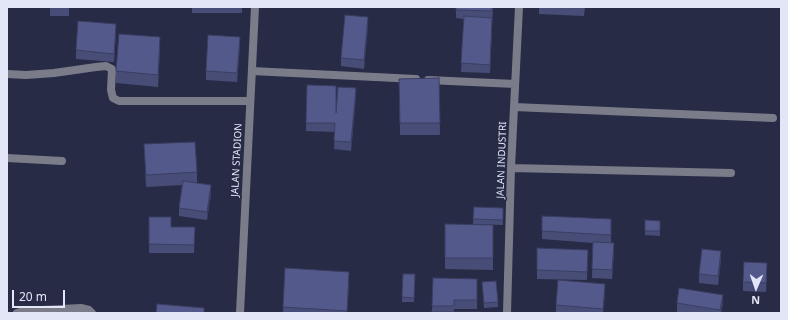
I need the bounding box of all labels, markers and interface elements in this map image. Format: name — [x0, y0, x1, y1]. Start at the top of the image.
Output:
street label: JALAN INDUSTRI — [495, 121, 509, 199]
street label: JALAN STADION — [229, 123, 245, 197]
north arrow — [736, 268, 776, 308]
scale bar — [14, 282, 67, 308]
text: 20 m — [19, 288, 47, 305]
text: N — [751, 293, 760, 308]

